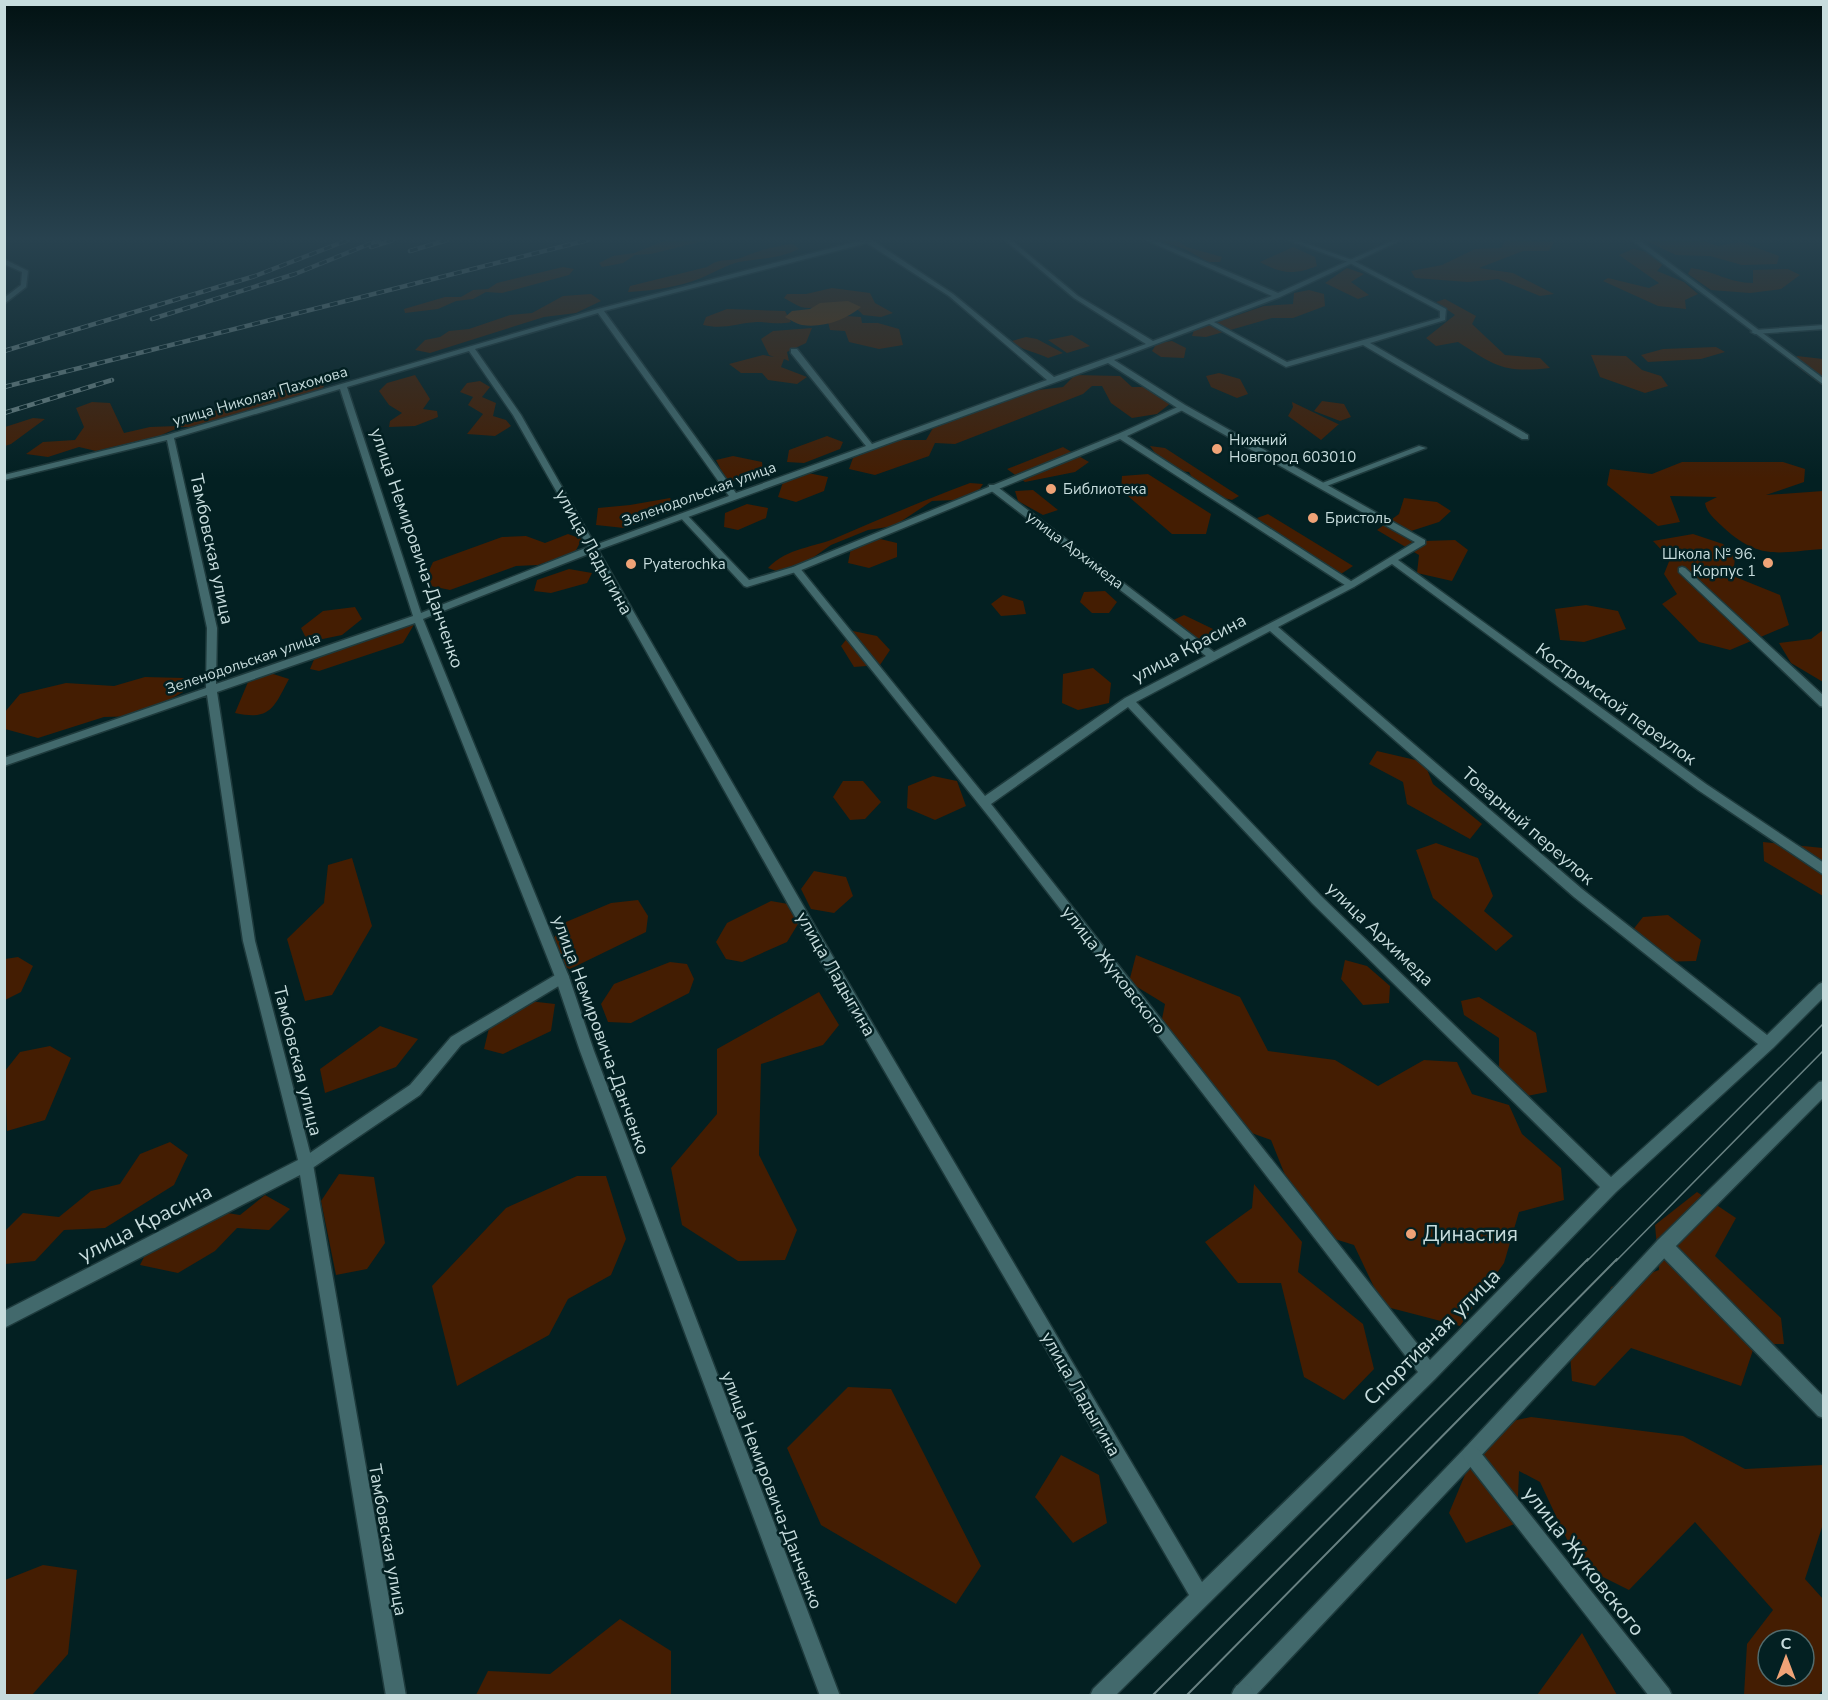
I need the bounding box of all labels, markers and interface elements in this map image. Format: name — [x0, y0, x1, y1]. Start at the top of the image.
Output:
street label: улица Николая Пахомова — [170, 361, 350, 431]
street label: улица Немировича-Данченко — [365, 425, 469, 671]
place label: Нижний Новгород 603010 — [1229, 430, 1356, 467]
marker: Нижний Новгород 603010 — [1210, 442, 1224, 456]
street label: Зеленодольская улица — [619, 457, 779, 531]
street label: Тамбовская улица — [184, 471, 240, 627]
place label: Библиотека — [1063, 479, 1147, 499]
marker: Библиотека — [1044, 482, 1058, 496]
street label: улица Ладыгина — [549, 485, 639, 619]
street label: улица Архимеда — [1022, 507, 1128, 593]
place label: Бристоль — [1325, 508, 1391, 528]
marker: Бристоль — [1306, 511, 1320, 525]
place label: Школа № 96. Корпус 1 — [1662, 544, 1756, 581]
place label: Pyaterochka — [643, 554, 726, 574]
marker: Школа № 96. Корпус 1 — [1761, 556, 1775, 570]
marker: Pyaterochka — [624, 557, 638, 571]
street label: улица Красина — [1128, 608, 1250, 688]
street label: Зеленодольская улица — [163, 627, 323, 699]
street label: Костромской переулок — [1531, 637, 1702, 771]
street label: Товарный переулок — [1457, 762, 1600, 891]
street label: улица Архимеда — [1321, 877, 1439, 991]
street label: улица Жуковского — [1056, 901, 1172, 1039]
street label: улица Ладыгина — [791, 907, 881, 1041]
street label: улица Немировича-Данченко — [546, 912, 656, 1158]
street label: Тамбовская улица — [268, 984, 328, 1138]
street label: улица Красина — [73, 1177, 217, 1269]
place label: Династия — [1423, 1220, 1518, 1248]
marker: Династия — [1404, 1227, 1418, 1241]
street label: Спортивная улица — [1357, 1262, 1507, 1412]
street label: улица Ладыгина — [1036, 1327, 1126, 1461]
street label: улица Немировича-Данченко — [715, 1368, 829, 1612]
street label: Тамбовская улица — [363, 1462, 413, 1618]
street label: улица Жуковского — [1517, 1480, 1651, 1642]
north arrow — [1756, 1628, 1816, 1688]
text: С — [1781, 1633, 1792, 1655]

